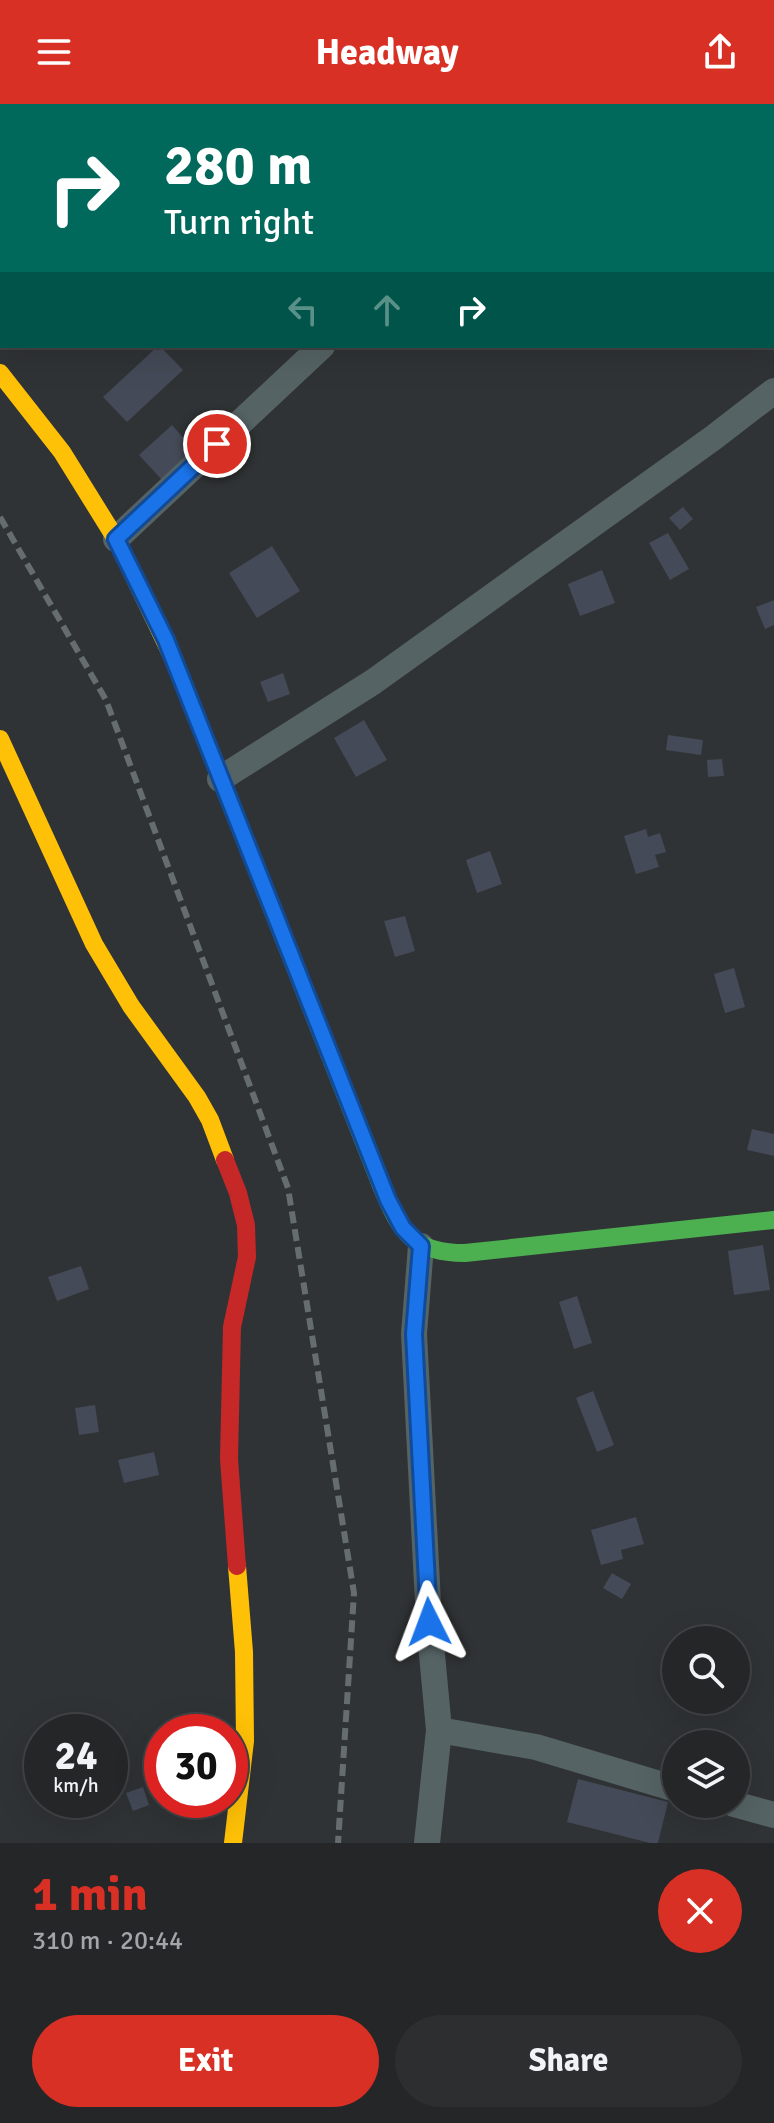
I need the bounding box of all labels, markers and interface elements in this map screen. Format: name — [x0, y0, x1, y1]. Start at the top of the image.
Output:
icon: menu — [32, 30, 76, 74]
text: Headway — [315, 30, 459, 75]
icon: share — [698, 30, 742, 74]
text: 280 m — [164, 131, 312, 200]
icon: right — [32, 136, 136, 240]
text: Turn right — [164, 200, 314, 245]
icon: left — [281, 288, 325, 332]
icon: ahead — [365, 288, 409, 332]
icon: right — [449, 288, 493, 332]
pin — [183, 410, 251, 478]
icon: arrive — [195, 422, 239, 466]
position arrow — [387, 1580, 471, 1664]
map controls — [662, 1626, 750, 1818]
button: search — [662, 1626, 750, 1714]
speed limit sign: 30 — [144, 1714, 248, 1818]
button: layers — [662, 1730, 750, 1818]
text: 24 — [54, 1731, 98, 1781]
text: km/h — [53, 1773, 99, 1798]
text: 1 min — [32, 1865, 148, 1924]
button: close — [658, 1869, 742, 1953]
text: 310 m · 20:44 — [32, 1925, 183, 1957]
button: Exit — [32, 2015, 379, 2107]
button: Share — [395, 2015, 742, 2107]

